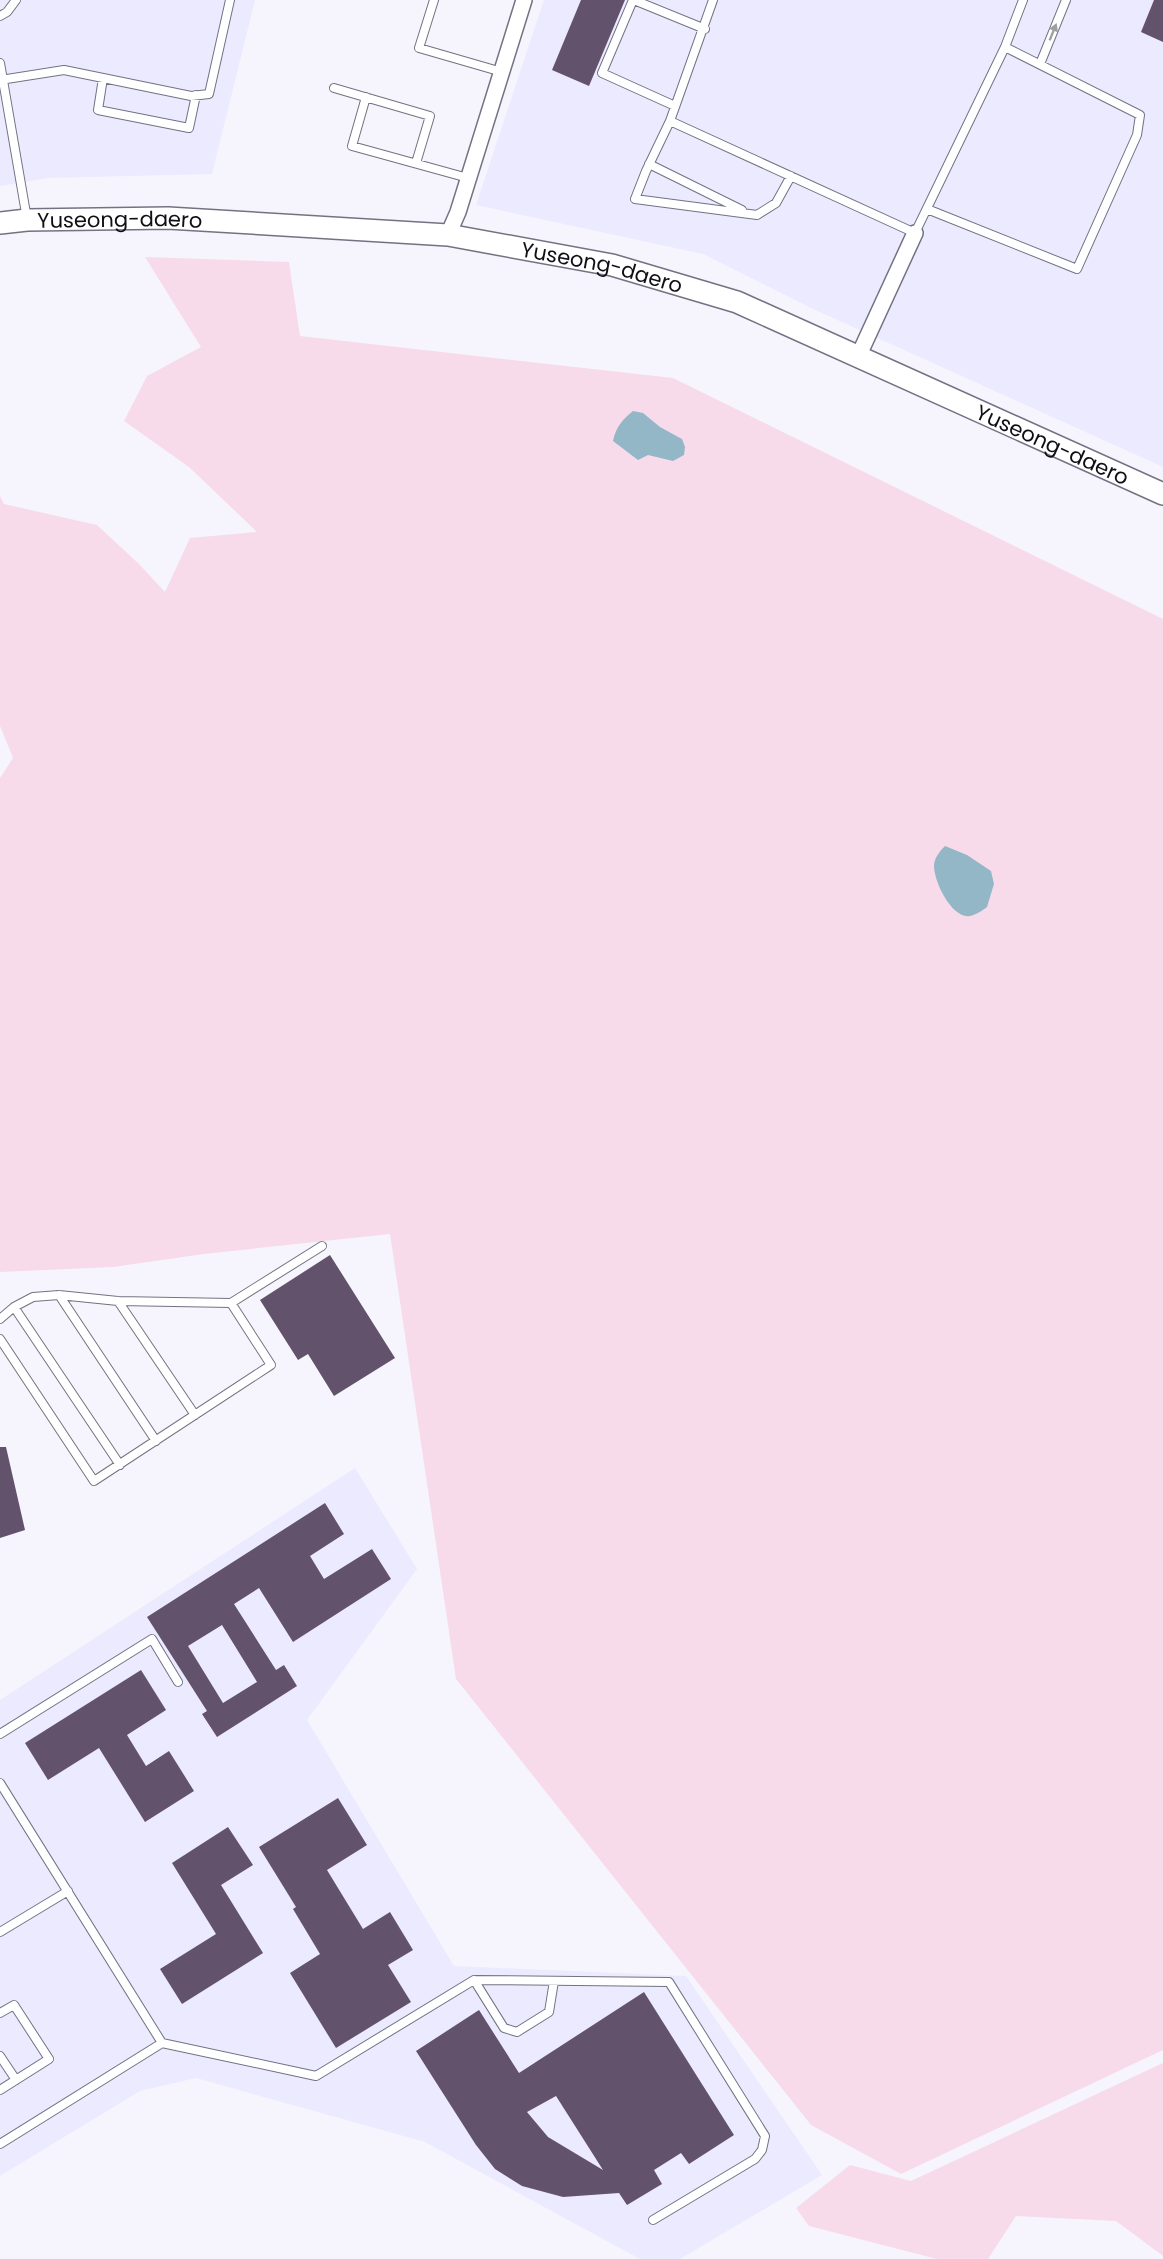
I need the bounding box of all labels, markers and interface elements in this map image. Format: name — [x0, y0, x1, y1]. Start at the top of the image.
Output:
one-way arrow — [1049, 23, 1058, 41]
street label: Yuseong-daero — [37, 204, 203, 235]
street label: Yuseong-daero — [519, 234, 686, 300]
street label: Yuseong-daero — [971, 397, 1134, 491]

